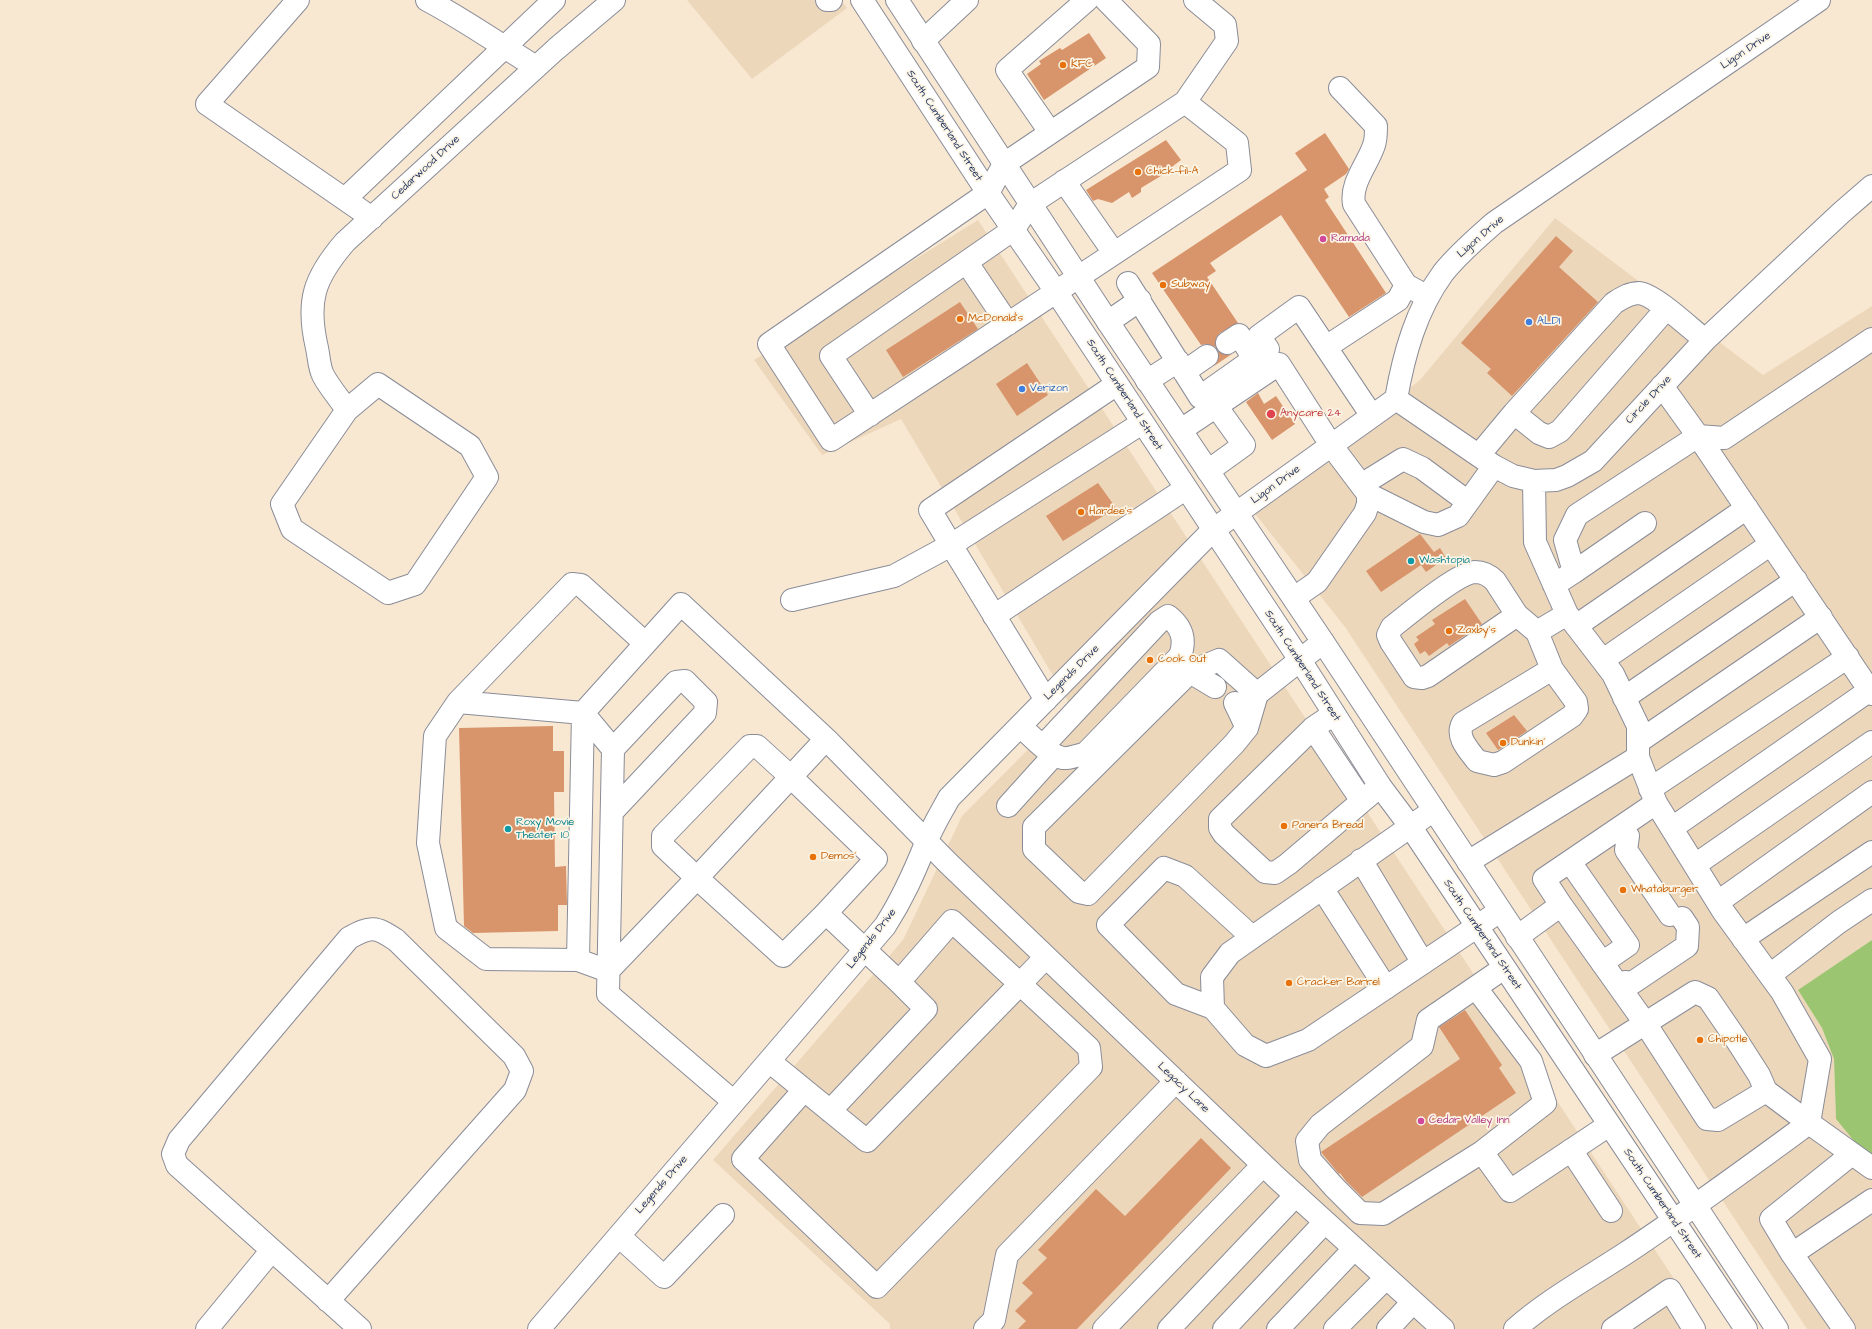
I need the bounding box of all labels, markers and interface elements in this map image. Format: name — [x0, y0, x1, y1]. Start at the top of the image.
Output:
street label: Ligon Drive — [1718, 29, 1774, 73]
place label: KFC — [1071, 58, 1093, 72]
marker: KFC — [1058, 60, 1068, 70]
street label: South Cumberland Street — [903, 68, 985, 184]
street label: Cedarwood Drive — [389, 133, 463, 203]
place label: Chick-fil-A — [1146, 165, 1198, 179]
marker: Chick-fil-A — [1133, 167, 1143, 177]
street label: Ligon Drive — [1455, 213, 1507, 261]
place label: Ramada — [1331, 232, 1370, 246]
marker: Ramada — [1318, 234, 1328, 244]
place label: Subway — [1171, 278, 1210, 292]
marker: Subway — [1158, 280, 1168, 290]
place label: McDonald's — [968, 312, 1023, 326]
marker: McDonald's — [955, 314, 965, 324]
place label: ALDI — [1537, 315, 1560, 329]
marker: ALDI — [1524, 317, 1534, 327]
street label: South Cumberland Street — [1083, 337, 1165, 453]
street label: Circle Drive — [1623, 373, 1675, 427]
place label: Verizon — [1030, 382, 1068, 396]
marker: Verizon — [1017, 384, 1027, 394]
place label: Anycare 24 — [1280, 407, 1341, 421]
marker: Anycare 24 — [1265, 408, 1277, 420]
street label: Ligon Drive — [1249, 463, 1303, 507]
place label: Hardee's — [1089, 505, 1132, 519]
marker: Hardee's — [1076, 507, 1086, 517]
place label: Washtopia — [1419, 554, 1470, 568]
marker: Washtopia — [1406, 556, 1416, 566]
street label: South Cumberland Street — [1261, 608, 1343, 724]
place label: Zaxby's — [1457, 624, 1496, 638]
marker: Zaxby's — [1444, 626, 1454, 636]
street label: Legends Drive — [1042, 643, 1102, 703]
place label: Cook Out — [1158, 653, 1207, 667]
marker: Cook Out — [1145, 655, 1155, 665]
place label: Dunkin' — [1511, 736, 1545, 750]
marker: Dunkin' — [1498, 738, 1508, 748]
place label: Roxy Movie Theater 10 — [516, 816, 574, 842]
place label: Panera Bread — [1292, 819, 1363, 833]
marker: Panera Bread — [1279, 821, 1289, 831]
marker: Roxy Movie Theater 10 — [503, 824, 513, 834]
place label: Demos' — [821, 850, 856, 864]
marker: Demos' — [808, 852, 818, 862]
street label: South Cumberland Street — [1440, 877, 1524, 993]
place label: Whataburger — [1631, 883, 1698, 897]
marker: Whataburger — [1618, 885, 1628, 895]
street label: Legends Drive — [844, 906, 900, 972]
place label: Cracker Barrel — [1297, 976, 1380, 990]
marker: Cracker Barrel — [1284, 978, 1294, 988]
place label: Chipotle — [1708, 1033, 1747, 1047]
marker: Chipotle — [1695, 1035, 1705, 1045]
street label: Legacy Lane — [1154, 1060, 1212, 1116]
place label: Cedar Valley Inn — [1429, 1114, 1509, 1128]
marker: Cedar Valley Inn — [1416, 1116, 1426, 1126]
street label: South Cumberland Street — [1620, 1146, 1704, 1262]
street label: Legends Drive — [633, 1153, 691, 1217]

